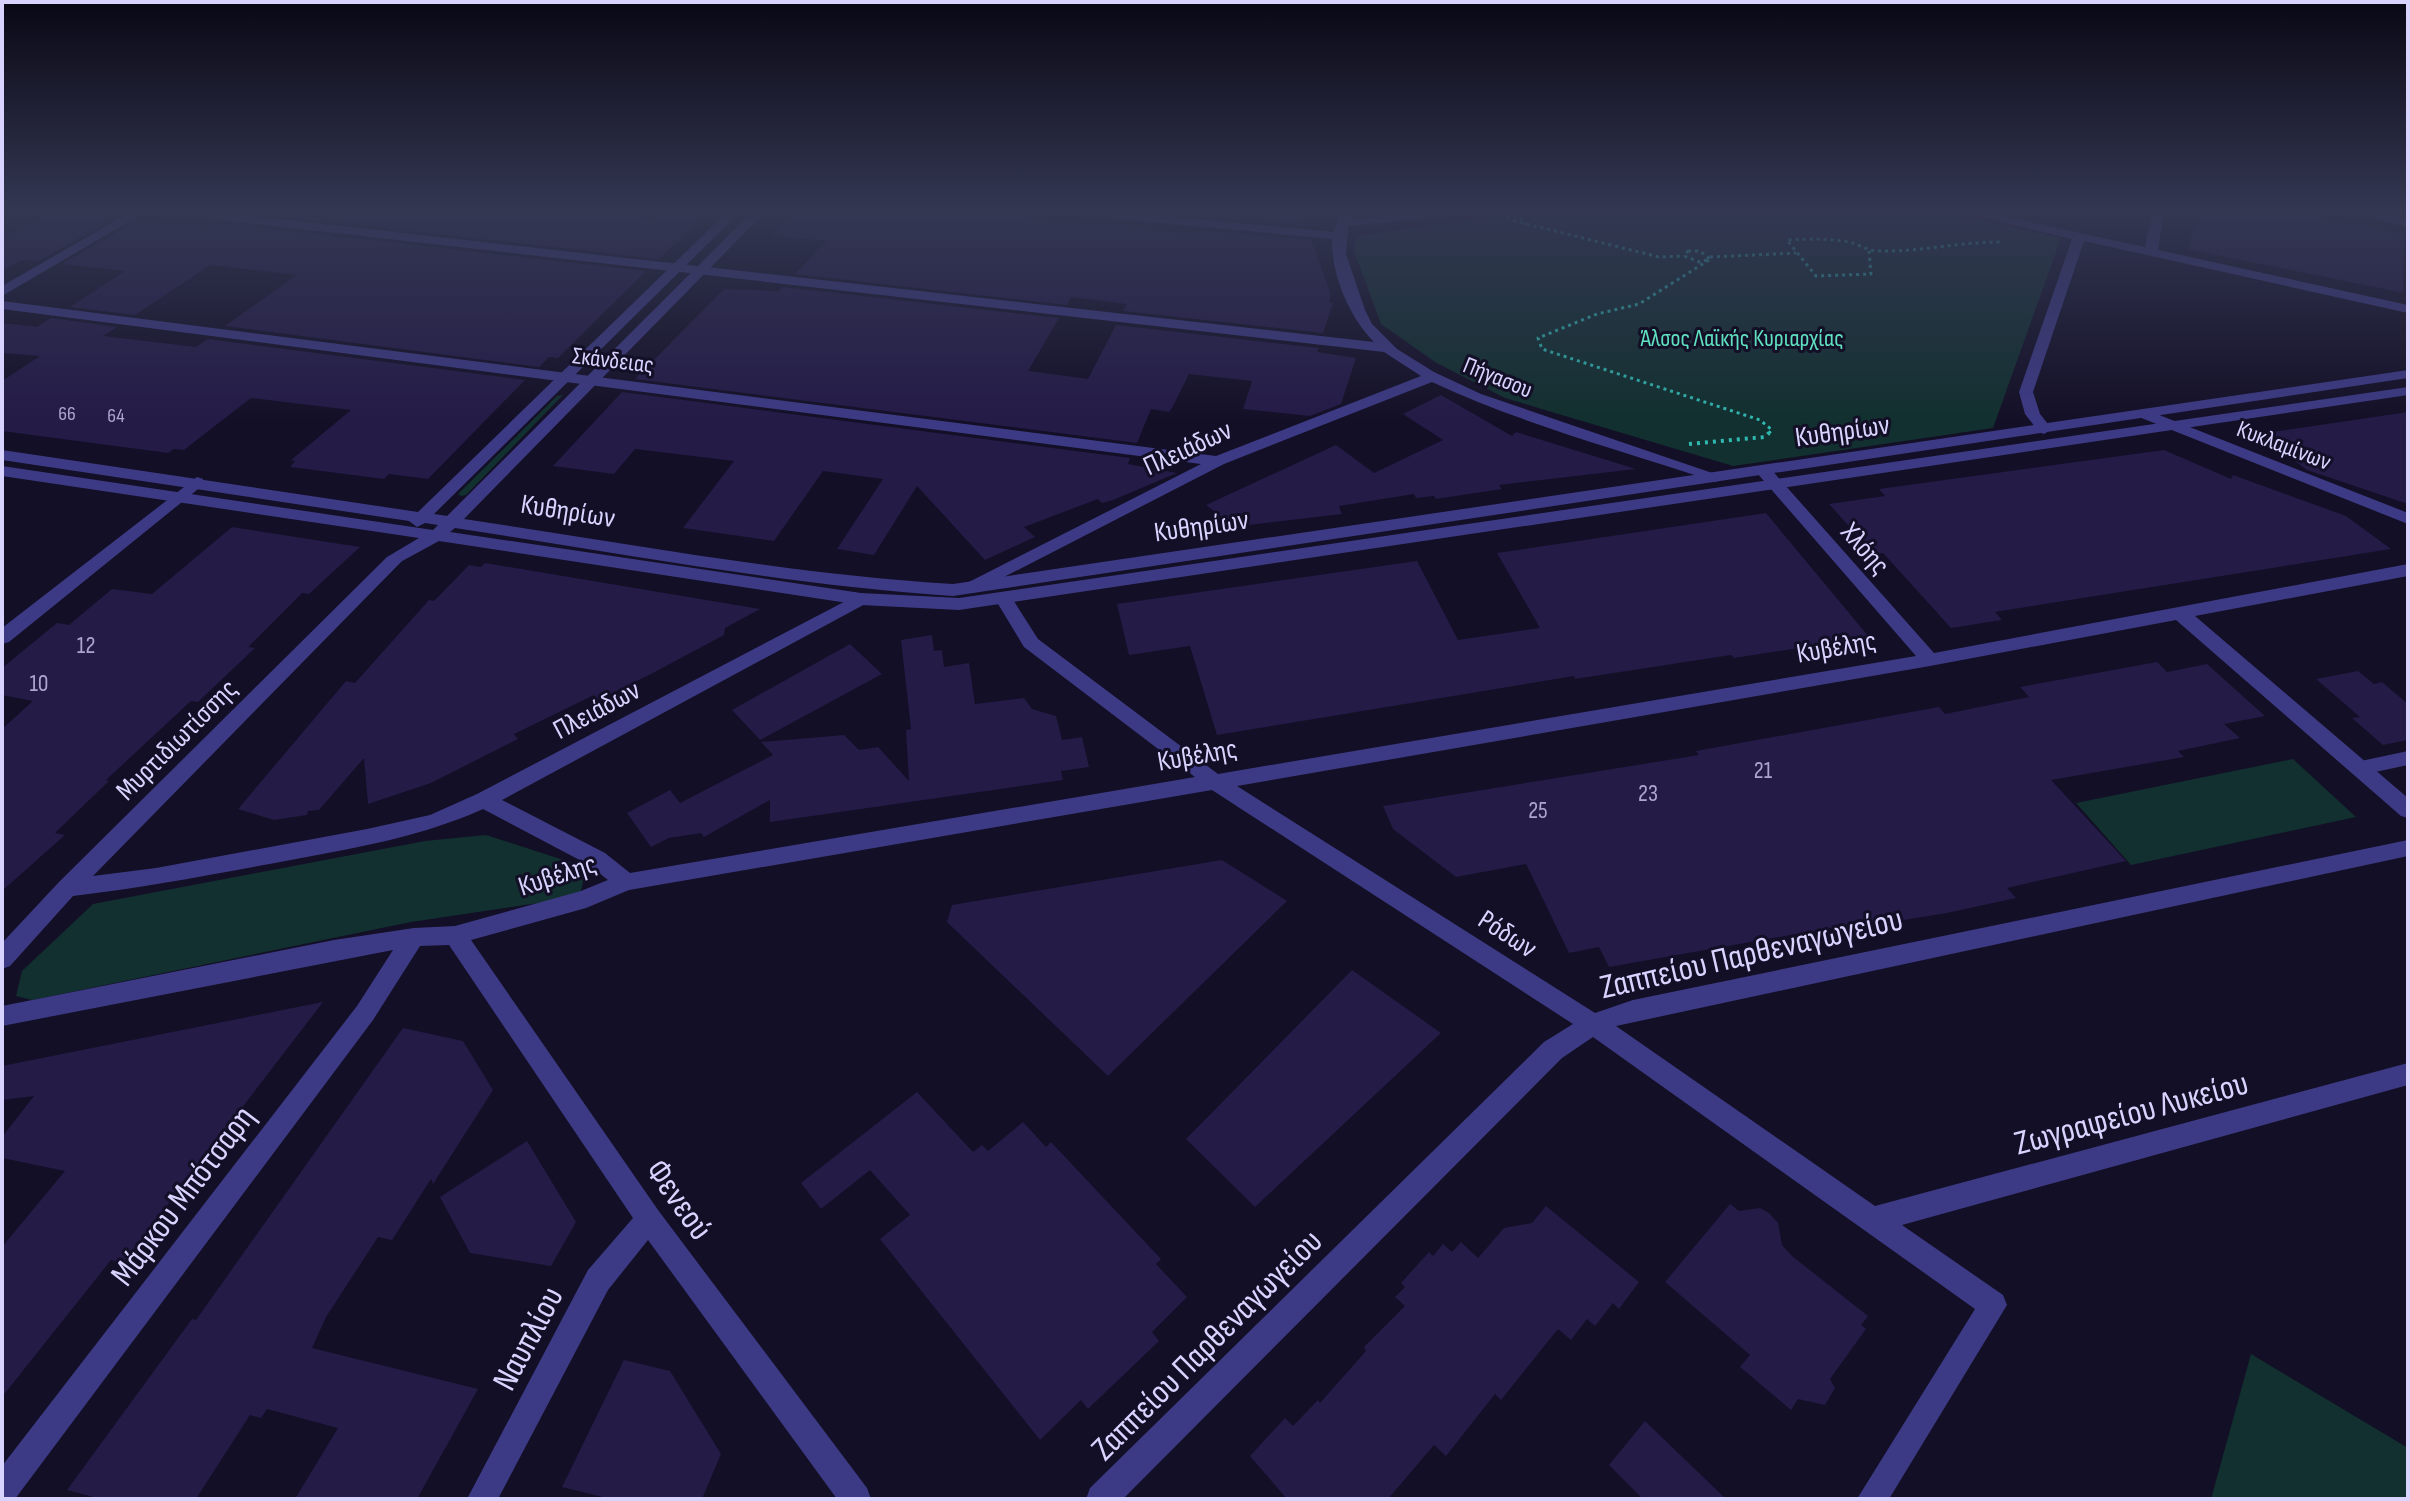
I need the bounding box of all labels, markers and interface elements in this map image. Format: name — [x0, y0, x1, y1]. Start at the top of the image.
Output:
park label: Άλσος Λαϊκής Κυριαρχίας — [1640, 324, 1844, 353]
street label: Σκάνδειας — [571, 341, 655, 380]
street label: Πήγασου — [1459, 350, 1537, 404]
house number: 66 — [58, 402, 76, 426]
house number: 64 — [107, 404, 125, 428]
street label: Κυθηρίων — [1793, 409, 1891, 454]
street label: Πλειάδων — [1138, 414, 1237, 483]
street label: Κυκλαμίνων — [2233, 414, 2335, 477]
street label: Κυθηρίων — [518, 488, 617, 535]
street label: Κυθηρίων — [1152, 504, 1250, 549]
street label: Χλόης — [1833, 516, 1896, 582]
street label: Κυβέλης — [1794, 624, 1879, 671]
house number: 12 — [77, 631, 95, 660]
house number: 10 — [29, 669, 49, 698]
street label: Μυρτιδιωτίσσης — [110, 673, 244, 807]
street label: Πλειάδων — [548, 674, 646, 747]
street label: Κυβέλης — [1155, 732, 1240, 779]
house number: 21 — [1754, 756, 1773, 785]
house number: 23 — [1638, 779, 1658, 808]
house number: 25 — [1528, 796, 1548, 825]
street label: Κυβέλης — [514, 847, 601, 904]
street label: Ζαππείου Παρθεναγωγείου — [1596, 899, 1907, 1008]
street label: Ρόδων — [1472, 903, 1542, 965]
street label: Ζωγραφείου Λυκείου — [2010, 1063, 2253, 1164]
street label: Μάρκου Μπότσαρη — [102, 1098, 264, 1294]
street label: Φενεού — [636, 1152, 721, 1248]
street label: Ζαππείου Παρθεναγωγείου — [1083, 1221, 1331, 1469]
street label: Ναυπλίου — [484, 1280, 573, 1398]

